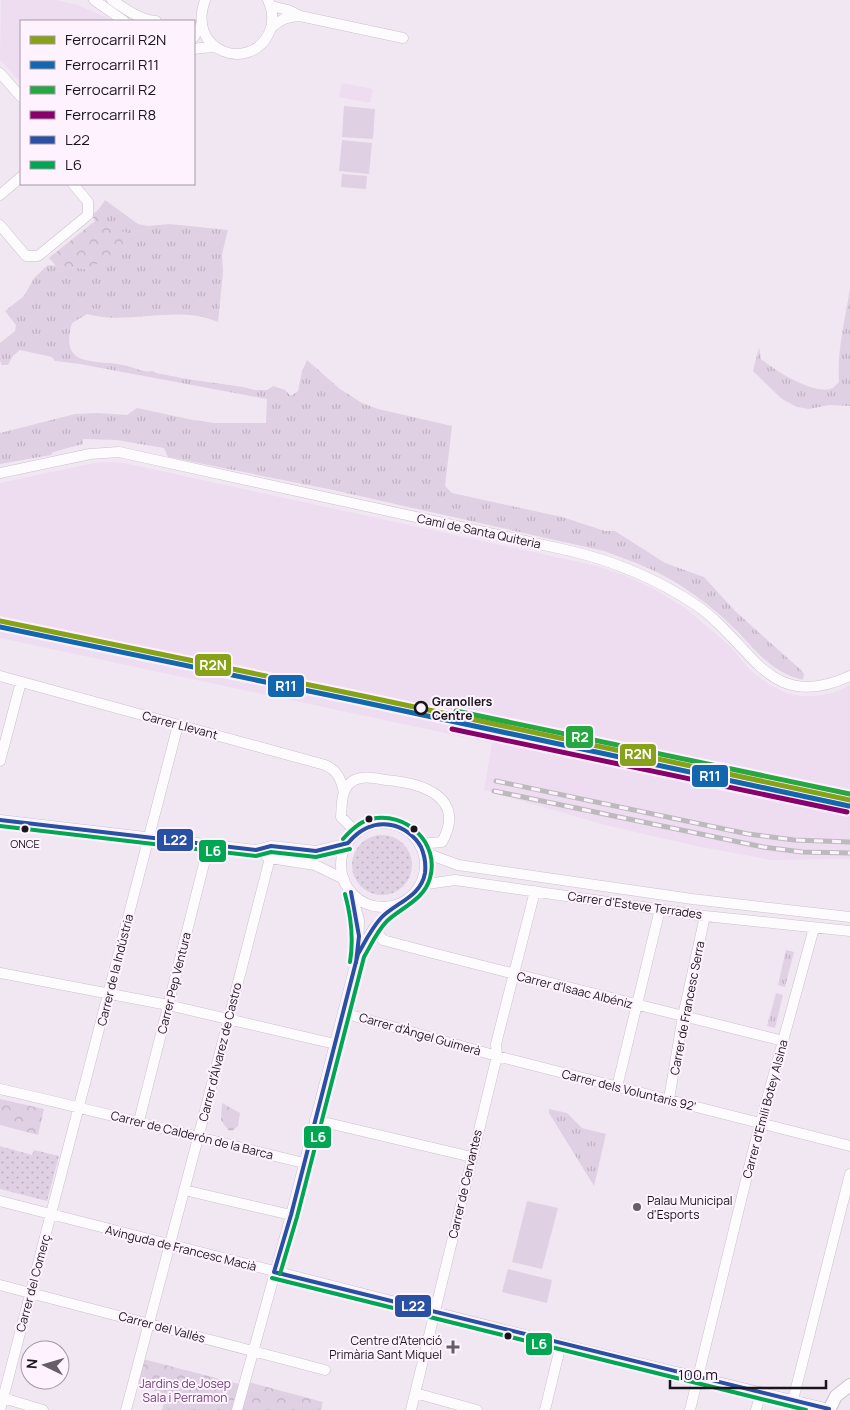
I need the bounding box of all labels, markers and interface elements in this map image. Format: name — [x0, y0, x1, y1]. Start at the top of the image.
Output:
legend — [20, 20, 195, 185]
text: Ferrocarril R2N — [65, 29, 166, 50]
text: Ferrocarril R11 — [65, 54, 159, 75]
text: Ferrocarril R2 — [65, 79, 156, 100]
text: Ferrocarril R8 — [65, 104, 156, 125]
text: L22 — [65, 129, 90, 150]
text: L6 — [65, 154, 82, 175]
street label: Camí de Santa Quiteria — [416, 510, 542, 552]
line badge: R2N — [194, 653, 232, 677]
text: R2N — [199, 655, 227, 674]
line badge: R11 — [267, 674, 305, 698]
text: R11 — [275, 676, 297, 695]
place label: Granollers Centre — [432, 693, 493, 724]
marker: Granollers Centre — [414, 701, 428, 715]
street label: Carrer Llevant — [140, 707, 220, 743]
line badge: R2 — [565, 725, 594, 749]
text: R2 — [571, 727, 589, 746]
line badge: R2N — [619, 743, 657, 767]
text: R2N — [624, 744, 652, 763]
line badge: R11 — [691, 764, 729, 788]
text: R11 — [699, 766, 721, 785]
unlabelled marker — [364, 814, 374, 824]
marker: ONCE — [20, 824, 30, 834]
unlabelled marker — [409, 824, 419, 834]
line badge: L22 — [156, 828, 194, 852]
text: L22 — [163, 830, 187, 849]
place label: ONCE — [10, 836, 40, 851]
line badge: L6 — [198, 839, 227, 863]
text: L6 — [205, 841, 221, 860]
street label: Carrer d'Esteve Terrades — [567, 887, 703, 923]
street label: Carrer de la Indústria — [93, 912, 137, 1028]
street label: Carrer Pep Ventura — [153, 930, 195, 1036]
street label: Carrer de Francesc Serra — [666, 940, 708, 1076]
street label: Carrer d'Isaac Albéniz — [515, 967, 635, 1013]
street label: Carrer d'Álvarez de Castro — [194, 981, 246, 1123]
street label: Carrer d'Àngel Guimerà — [357, 1008, 483, 1060]
street label: Carrer d'Emili Botey Alsina — [738, 1038, 792, 1180]
street label: Carrer dels Voluntaris 92' — [560, 1065, 698, 1115]
street label: Carrer de Calderón de la Barca — [109, 1107, 275, 1163]
line badge: L6 — [303, 1125, 332, 1149]
text: L6 — [310, 1127, 326, 1146]
street label: Carrer de Cervantes — [444, 1128, 486, 1240]
place label: Palau Municipal d'Esports — [647, 1192, 733, 1223]
marker: Palau Municipal d'Esports — [631, 1201, 643, 1213]
street label: Avinguda de Francesc Macià — [104, 1221, 258, 1275]
street label: Carrer del Comerç — [12, 1232, 54, 1334]
line badge: L22 — [394, 1294, 432, 1318]
text: L22 — [401, 1296, 425, 1315]
street label: Carrer del Vallès — [117, 1307, 207, 1347]
unlabelled marker — [503, 1331, 513, 1341]
place label: Centre d'Atenció Primària Sant Miquel — [329, 1332, 442, 1363]
line badge: L6 — [525, 1332, 553, 1356]
text: L6 — [531, 1334, 547, 1353]
north arrow — [20, 1340, 70, 1390]
marker: Centre d'Atenció Primària Sant Miquel — [446, 1340, 460, 1354]
text: N — [22, 1358, 41, 1370]
scale bar — [670, 1358, 826, 1390]
text: 100 m — [678, 1364, 718, 1385]
park label: Jardins de Josep Sala i Perramon — [139, 1375, 231, 1406]

